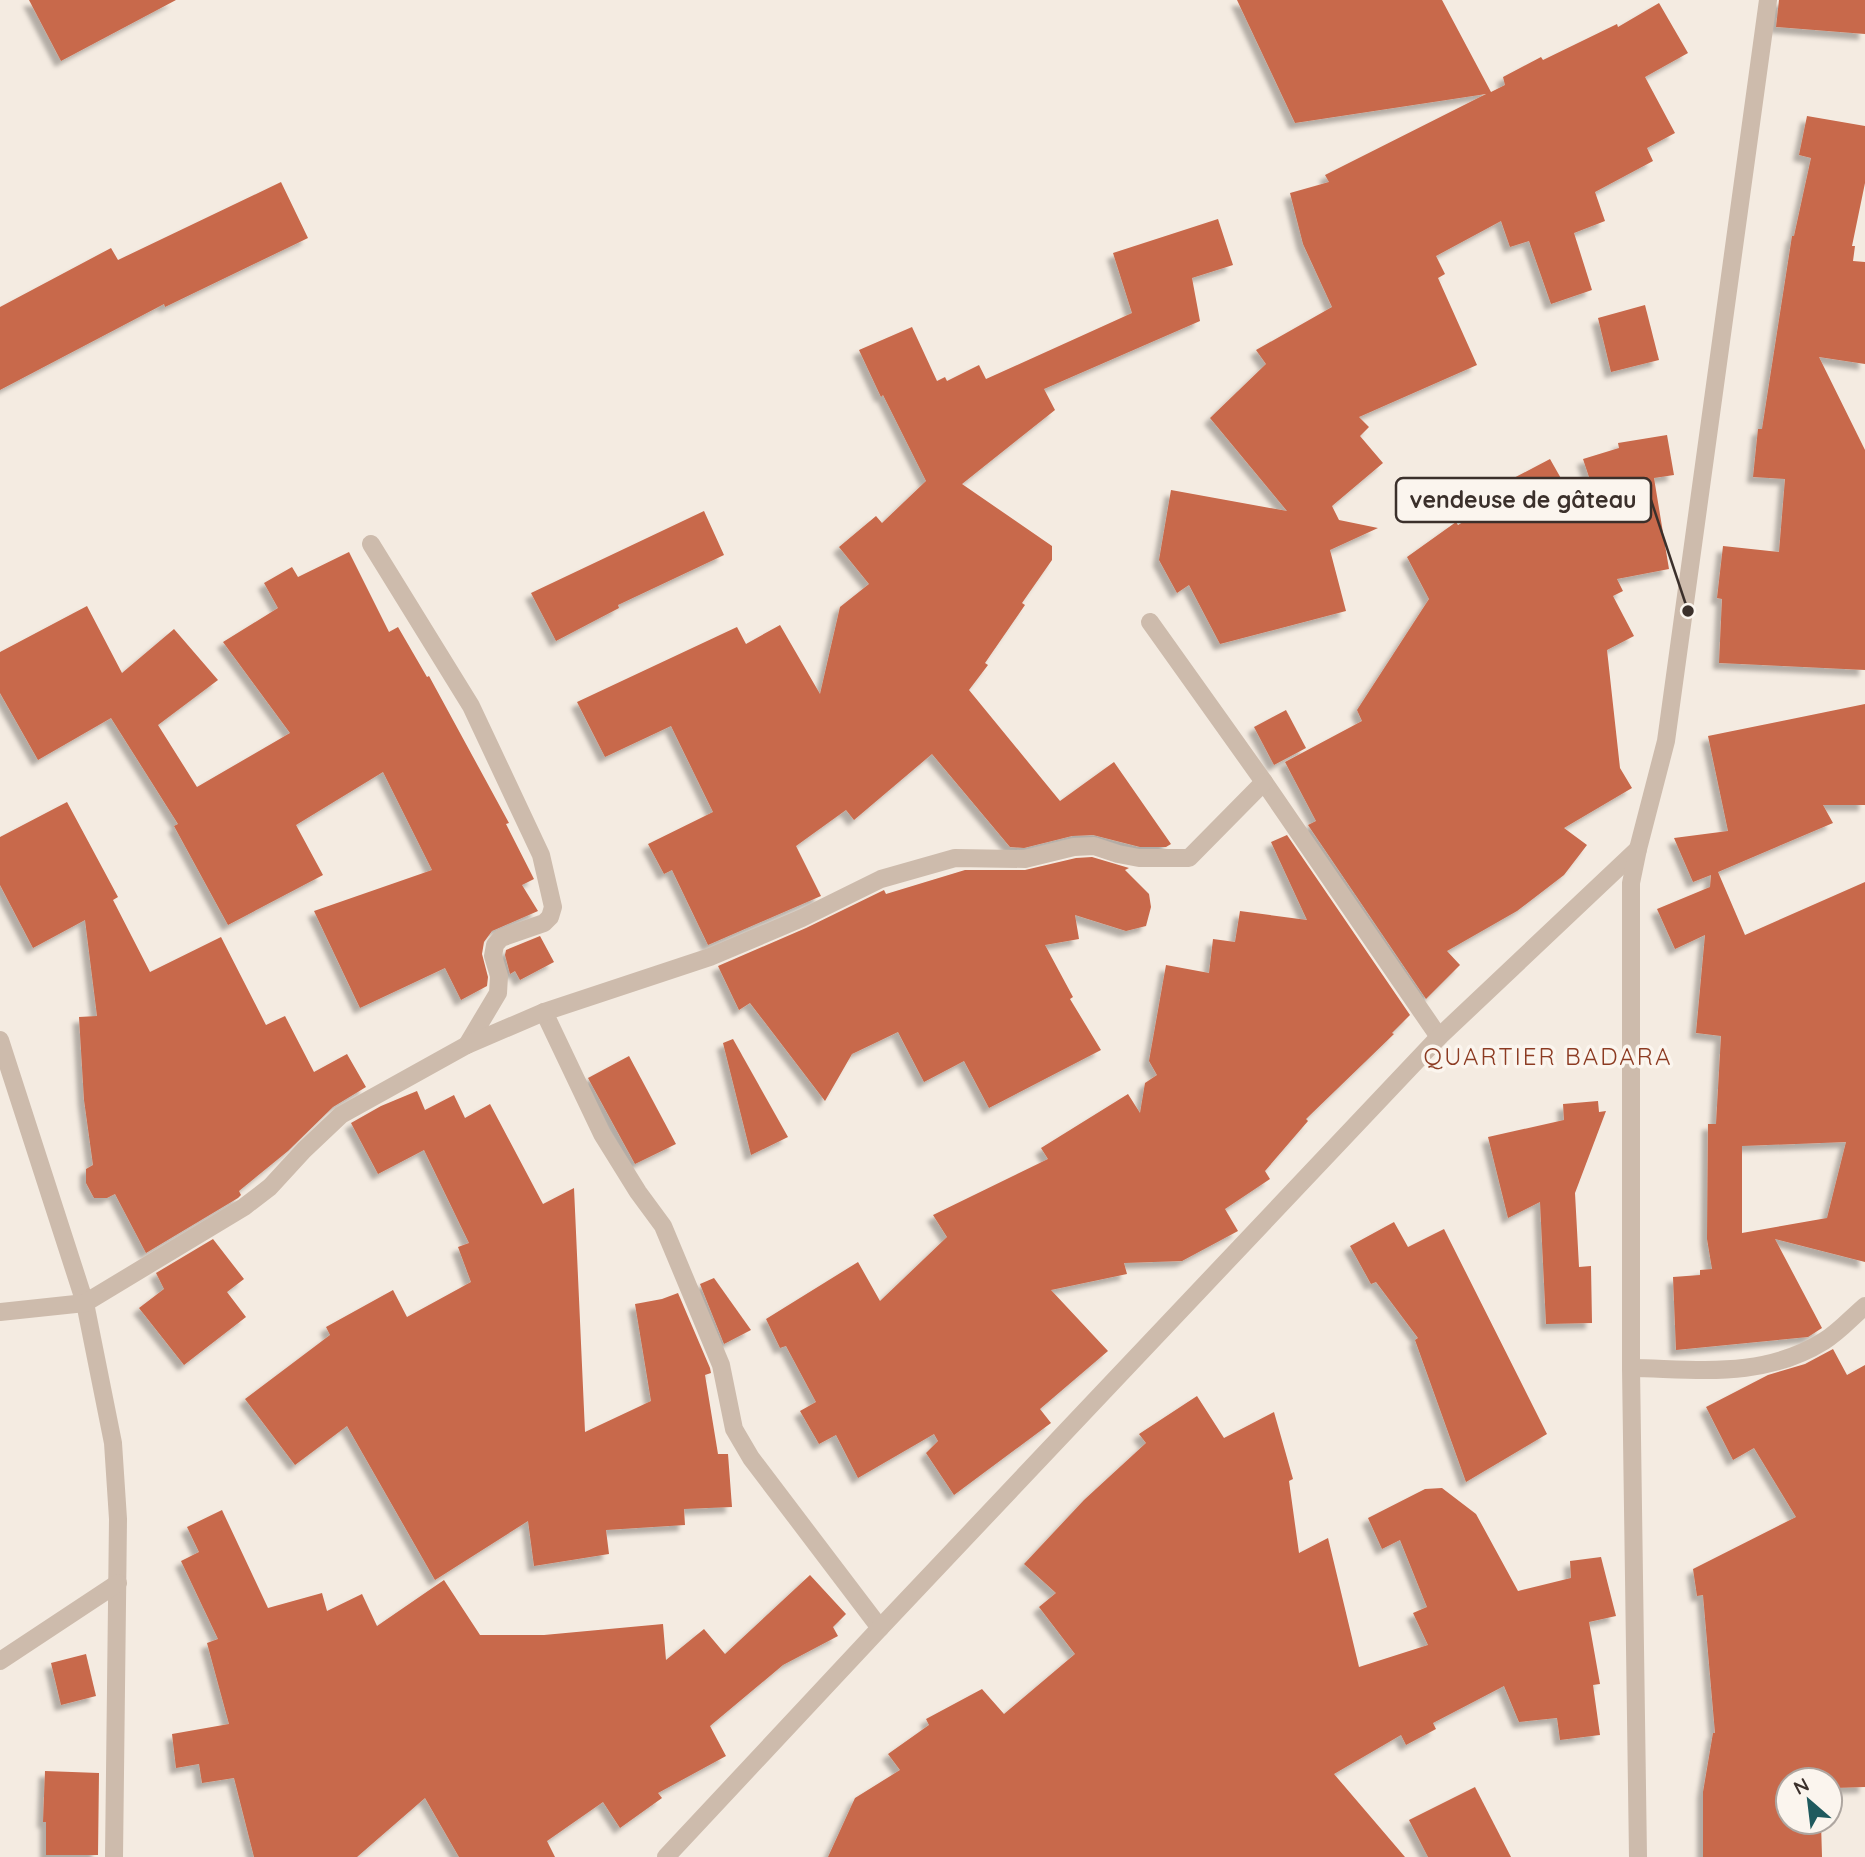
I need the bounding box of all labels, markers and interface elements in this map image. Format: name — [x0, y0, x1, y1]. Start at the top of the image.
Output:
callout: vendeuse de gâteau — [1396, 478, 1651, 522]
text: vendeuse de gâteau — [1410, 485, 1636, 514]
district label: QUARTIER BADARA — [1424, 1041, 1672, 1071]
north arrow — [1774, 1766, 1844, 1836]
text: N — [1789, 1772, 1813, 1800]

